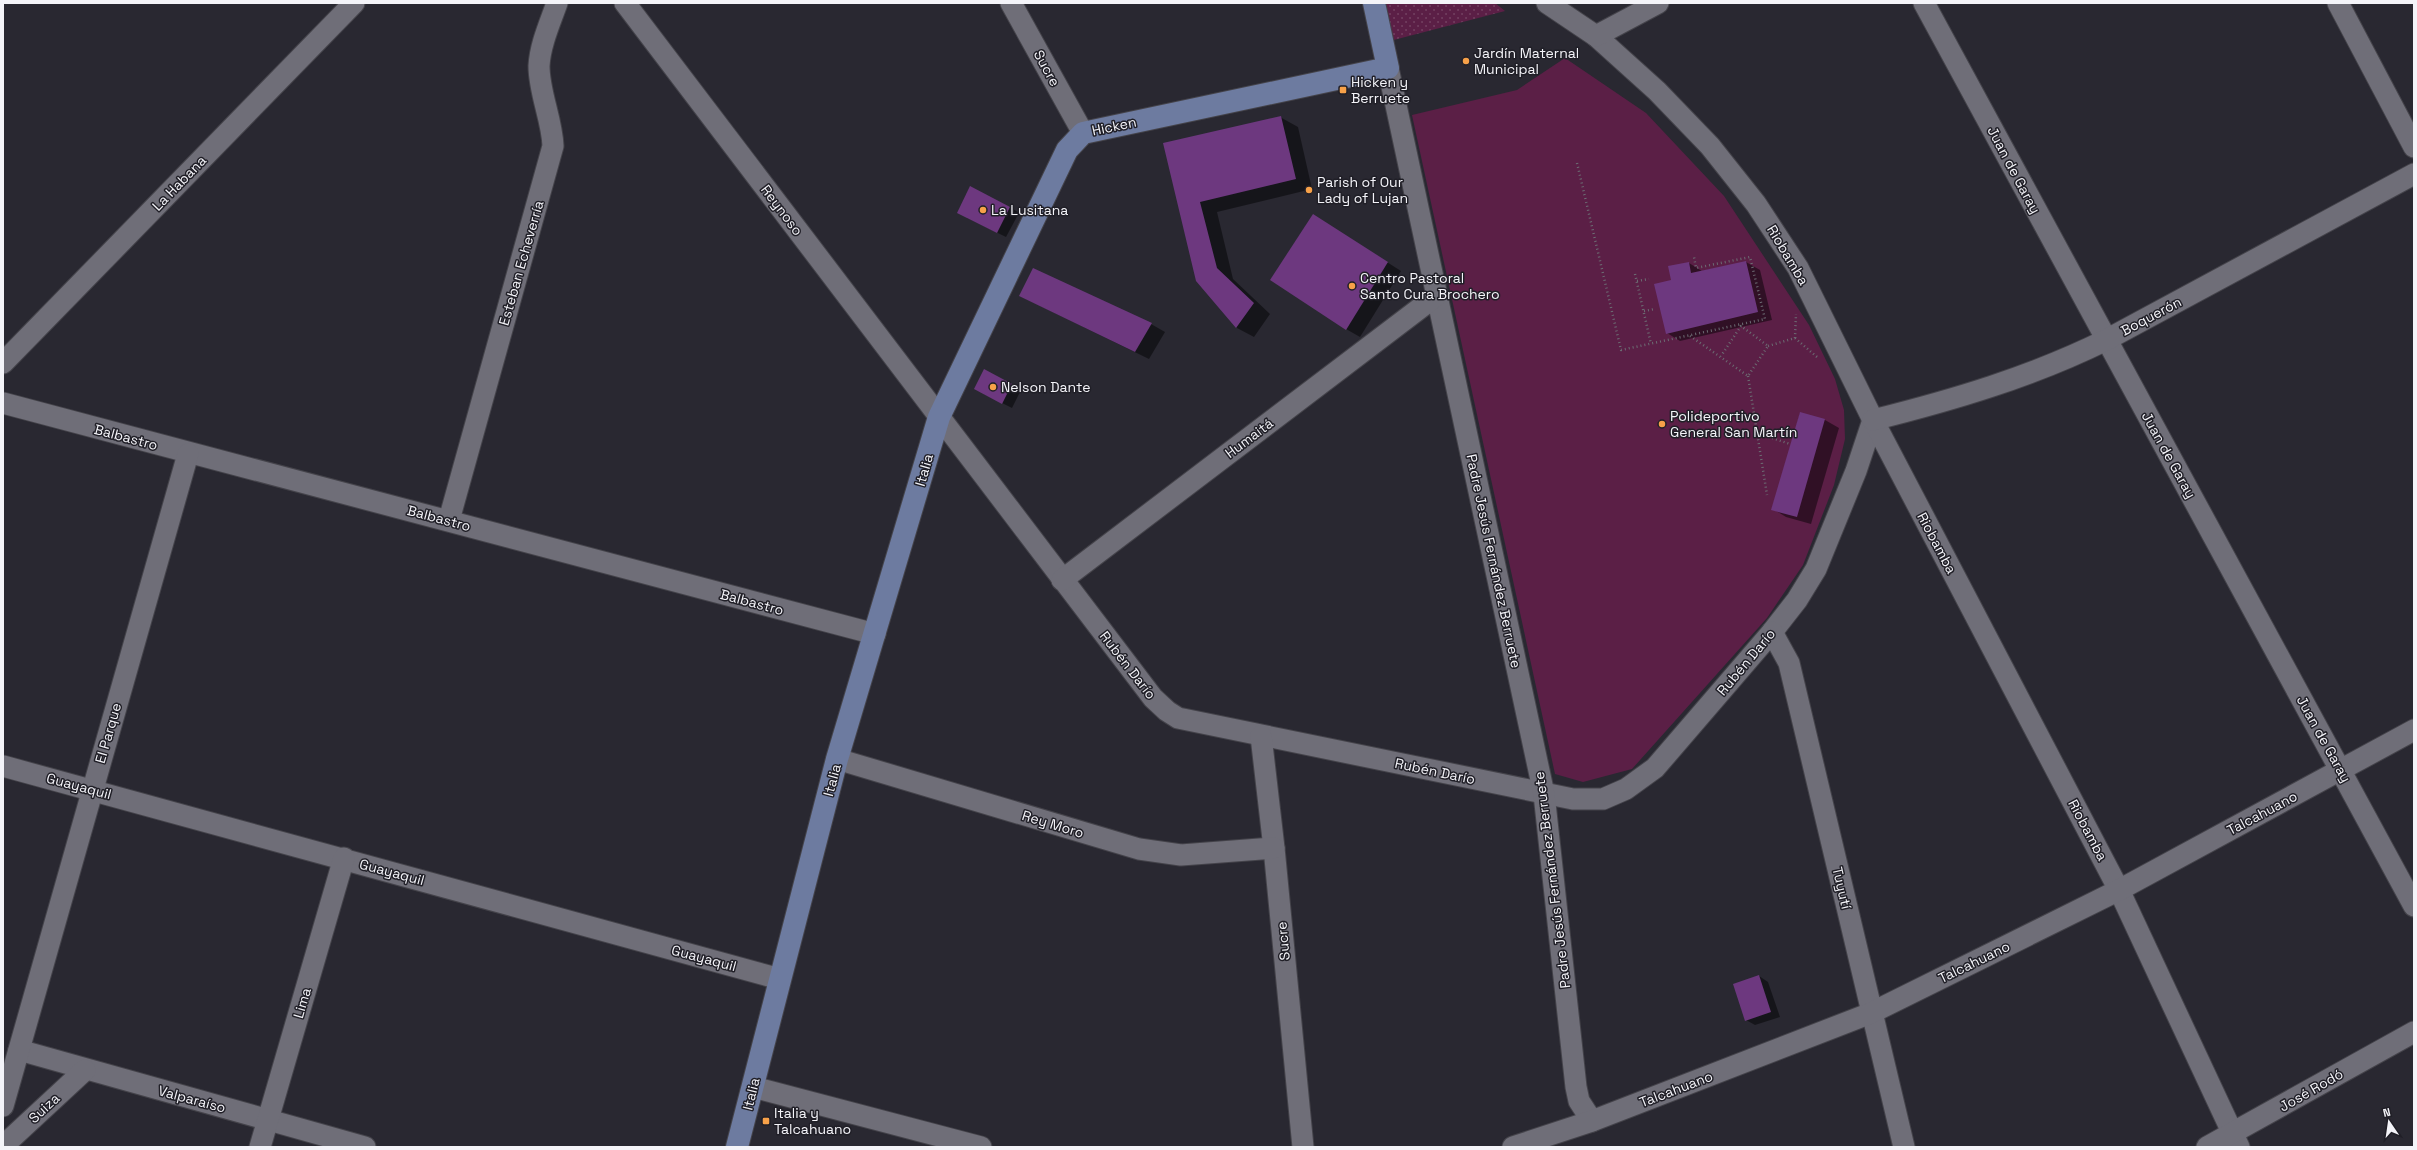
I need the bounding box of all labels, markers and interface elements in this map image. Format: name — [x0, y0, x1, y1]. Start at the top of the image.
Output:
place label: Jardín Maternal Municipal — [1474, 44, 1579, 78]
street label: Sucre — [1030, 47, 1064, 89]
marker: Jardín Maternal Municipal — [1461, 56, 1471, 66]
place label: Hicken y Berruete — [1351, 73, 1410, 107]
marker: Hicken y Berruete — [1338, 85, 1348, 95]
street label: Hicken — [1090, 113, 1138, 139]
street label: Juan de Garay — [1983, 123, 2045, 217]
street label: La Habana — [148, 151, 210, 215]
place label: Parish of Our Lady of Lujan — [1317, 173, 1408, 207]
street label: Reynoso — [757, 181, 807, 239]
marker: Parish of Our Lady of Lujan — [1304, 185, 1314, 195]
street label: Esteban Echeverría — [495, 198, 547, 328]
place label: La Lusitana — [991, 201, 1068, 219]
marker: La Lusitana — [978, 205, 988, 215]
street label: Riobamba — [1763, 222, 1813, 288]
place label: Centro Pastoral Santo Cura Brochero — [1360, 269, 1500, 303]
marker: Centro Pastoral Santo Cura Brochero — [1347, 281, 1357, 291]
street label: Boquerón — [2118, 293, 2184, 339]
place label: Nelson Dante — [1001, 378, 1090, 396]
marker: Nelson Dante — [988, 382, 998, 392]
place label: Polideportivo General San Martín — [1670, 407, 1797, 441]
street label: Juan de Garay — [2138, 408, 2200, 502]
street label: Humaitá — [1221, 414, 1277, 462]
marker: Polideportivo General San Martín — [1657, 419, 1667, 429]
street label: Balbastro — [92, 420, 160, 454]
street label: Italia — [911, 452, 937, 488]
street label: Padre Jesús Fernández Berruete — [1462, 452, 1526, 670]
street label: Balbastro — [405, 501, 473, 535]
street label: Riobamba — [1913, 509, 1961, 577]
street label: Balbastro — [718, 585, 786, 619]
street label: Rubén Darío — [1713, 625, 1779, 699]
street label: Rubén Darío — [1096, 627, 1160, 703]
street label: Juan de Garay — [2293, 692, 2355, 786]
street label: El Parque — [91, 701, 125, 765]
street label: Rubén Darío — [1393, 754, 1477, 788]
street label: Italia — [819, 762, 845, 798]
street label: Guayaquil — [45, 769, 113, 803]
street label: Padre Jesús Fernández Berruete — [1530, 770, 1574, 990]
street label: Talcahuano — [2224, 787, 2300, 839]
street label: Riobamba — [2064, 796, 2112, 864]
street label: Rey Moro — [1020, 806, 1086, 842]
street label: Guayaquil — [358, 855, 426, 889]
street label: Tuyutí — [1828, 865, 1856, 911]
street label: Sucre — [1272, 921, 1294, 961]
street label: Talcahuano — [1935, 937, 2013, 987]
street label: Guayaquil — [670, 941, 738, 975]
street label: Lima — [289, 986, 315, 1020]
street label: José Rodó — [2276, 1064, 2346, 1116]
street label: Talcahuano — [1637, 1067, 1715, 1111]
street label: Italia — [738, 1076, 764, 1112]
street label: Valparaíso — [156, 1081, 228, 1117]
street label: Suiza — [25, 1089, 63, 1127]
north arrow — [2369, 1102, 2409, 1142]
place label: Italia y Talcahuano — [774, 1104, 851, 1138]
text: N — [2382, 1105, 2392, 1120]
marker: Italia y Talcahuano — [761, 1116, 771, 1126]

